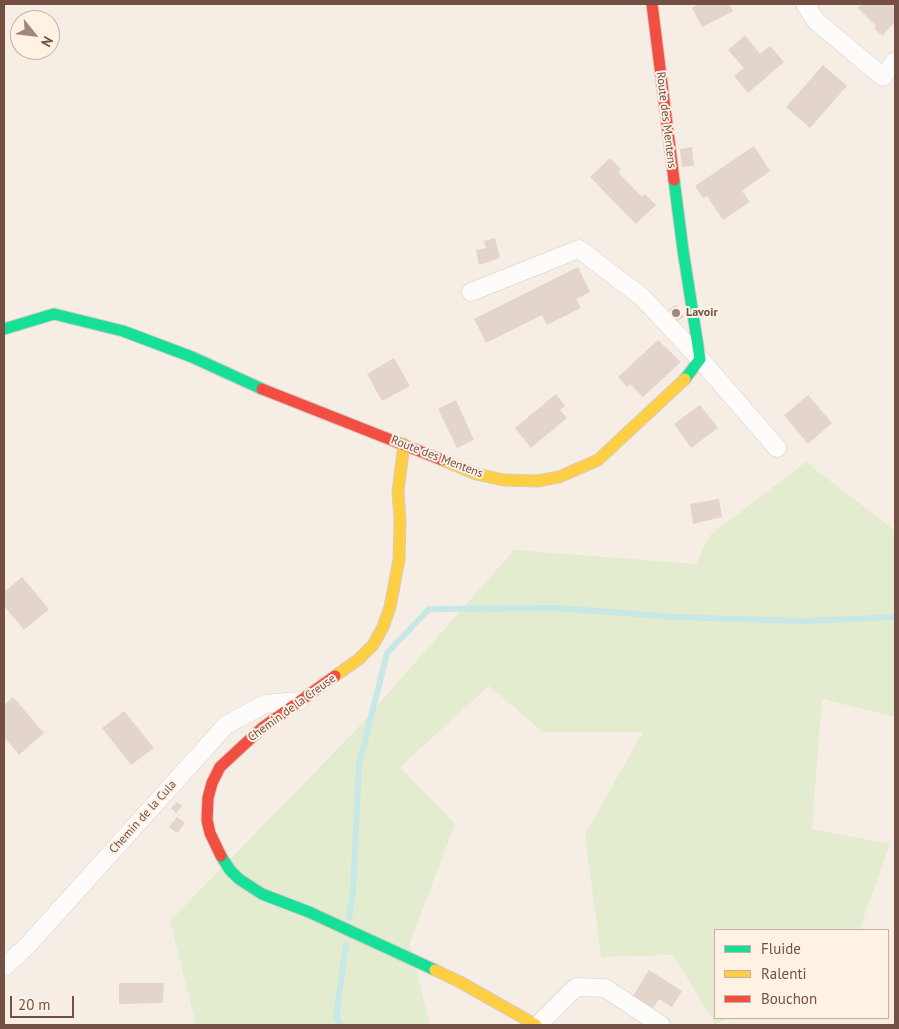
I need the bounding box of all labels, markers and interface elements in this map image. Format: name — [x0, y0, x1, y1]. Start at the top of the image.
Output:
north arrow — [10, 10, 60, 60]
text: N — [37, 33, 57, 50]
street label: Route des Mentens — [653, 71, 679, 169]
place label: Lavoir — [686, 306, 718, 320]
marker: Lavoir — [670, 307, 682, 319]
street label: Route des Mentens — [389, 433, 485, 481]
street label: Chemin de la Creuse — [245, 671, 339, 745]
street label: Chemin de la Cula — [106, 778, 180, 856]
legend — [714, 929, 889, 1019]
text: Fluide — [761, 939, 801, 958]
text: Ralenti — [761, 964, 807, 983]
scale bar — [12, 986, 76, 1018]
text: Bouchon — [761, 989, 817, 1008]
text: 20 m — [18, 995, 51, 1014]

